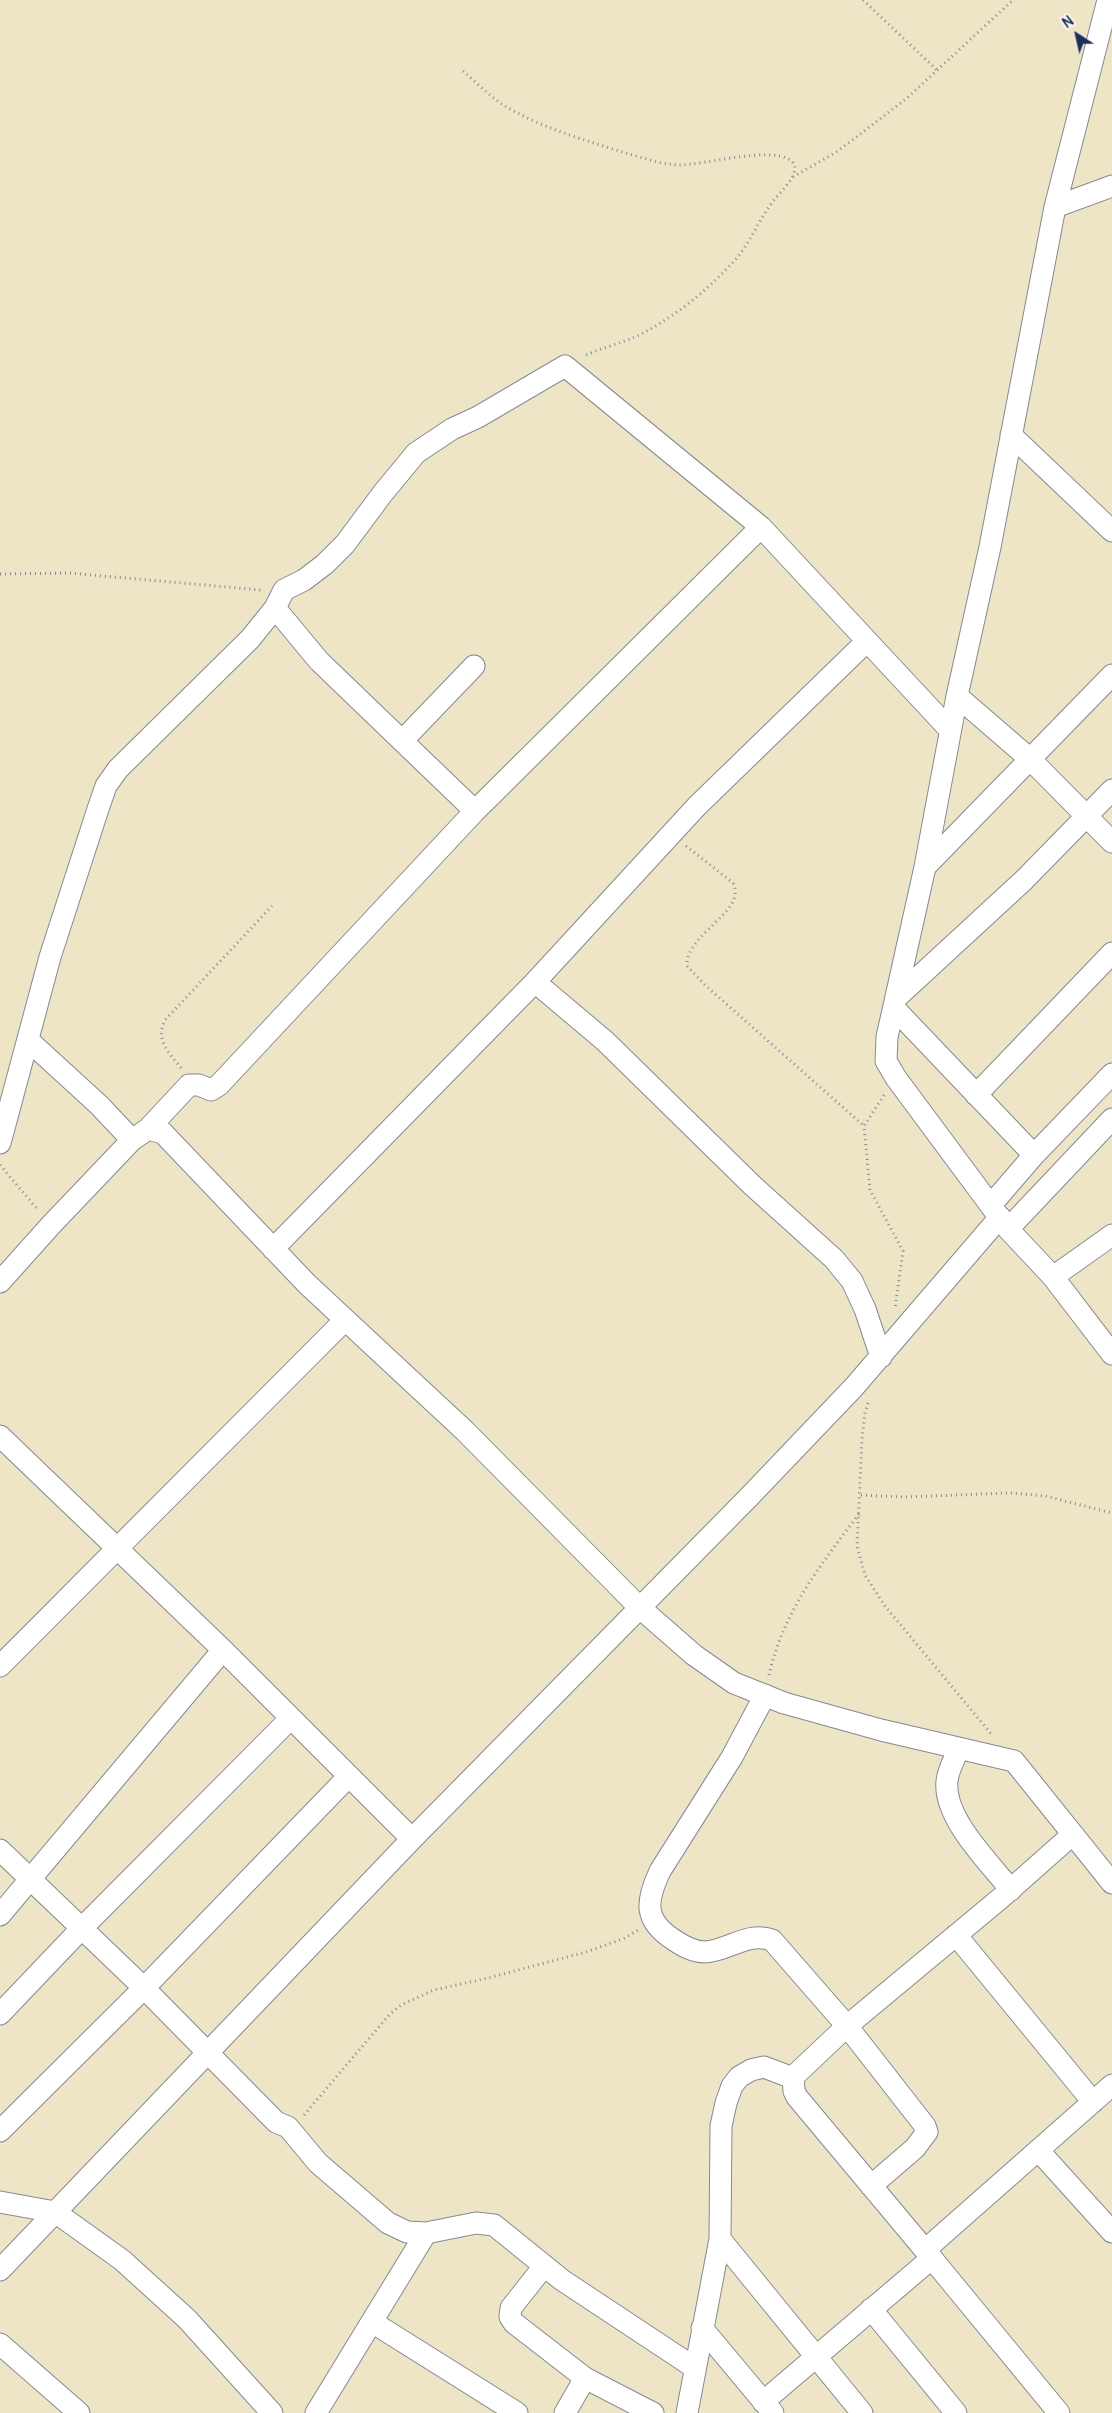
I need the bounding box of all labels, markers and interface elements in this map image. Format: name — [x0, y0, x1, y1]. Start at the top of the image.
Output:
north arrow — [1052, 10, 1102, 60]
text: N — [1059, 13, 1077, 32]

